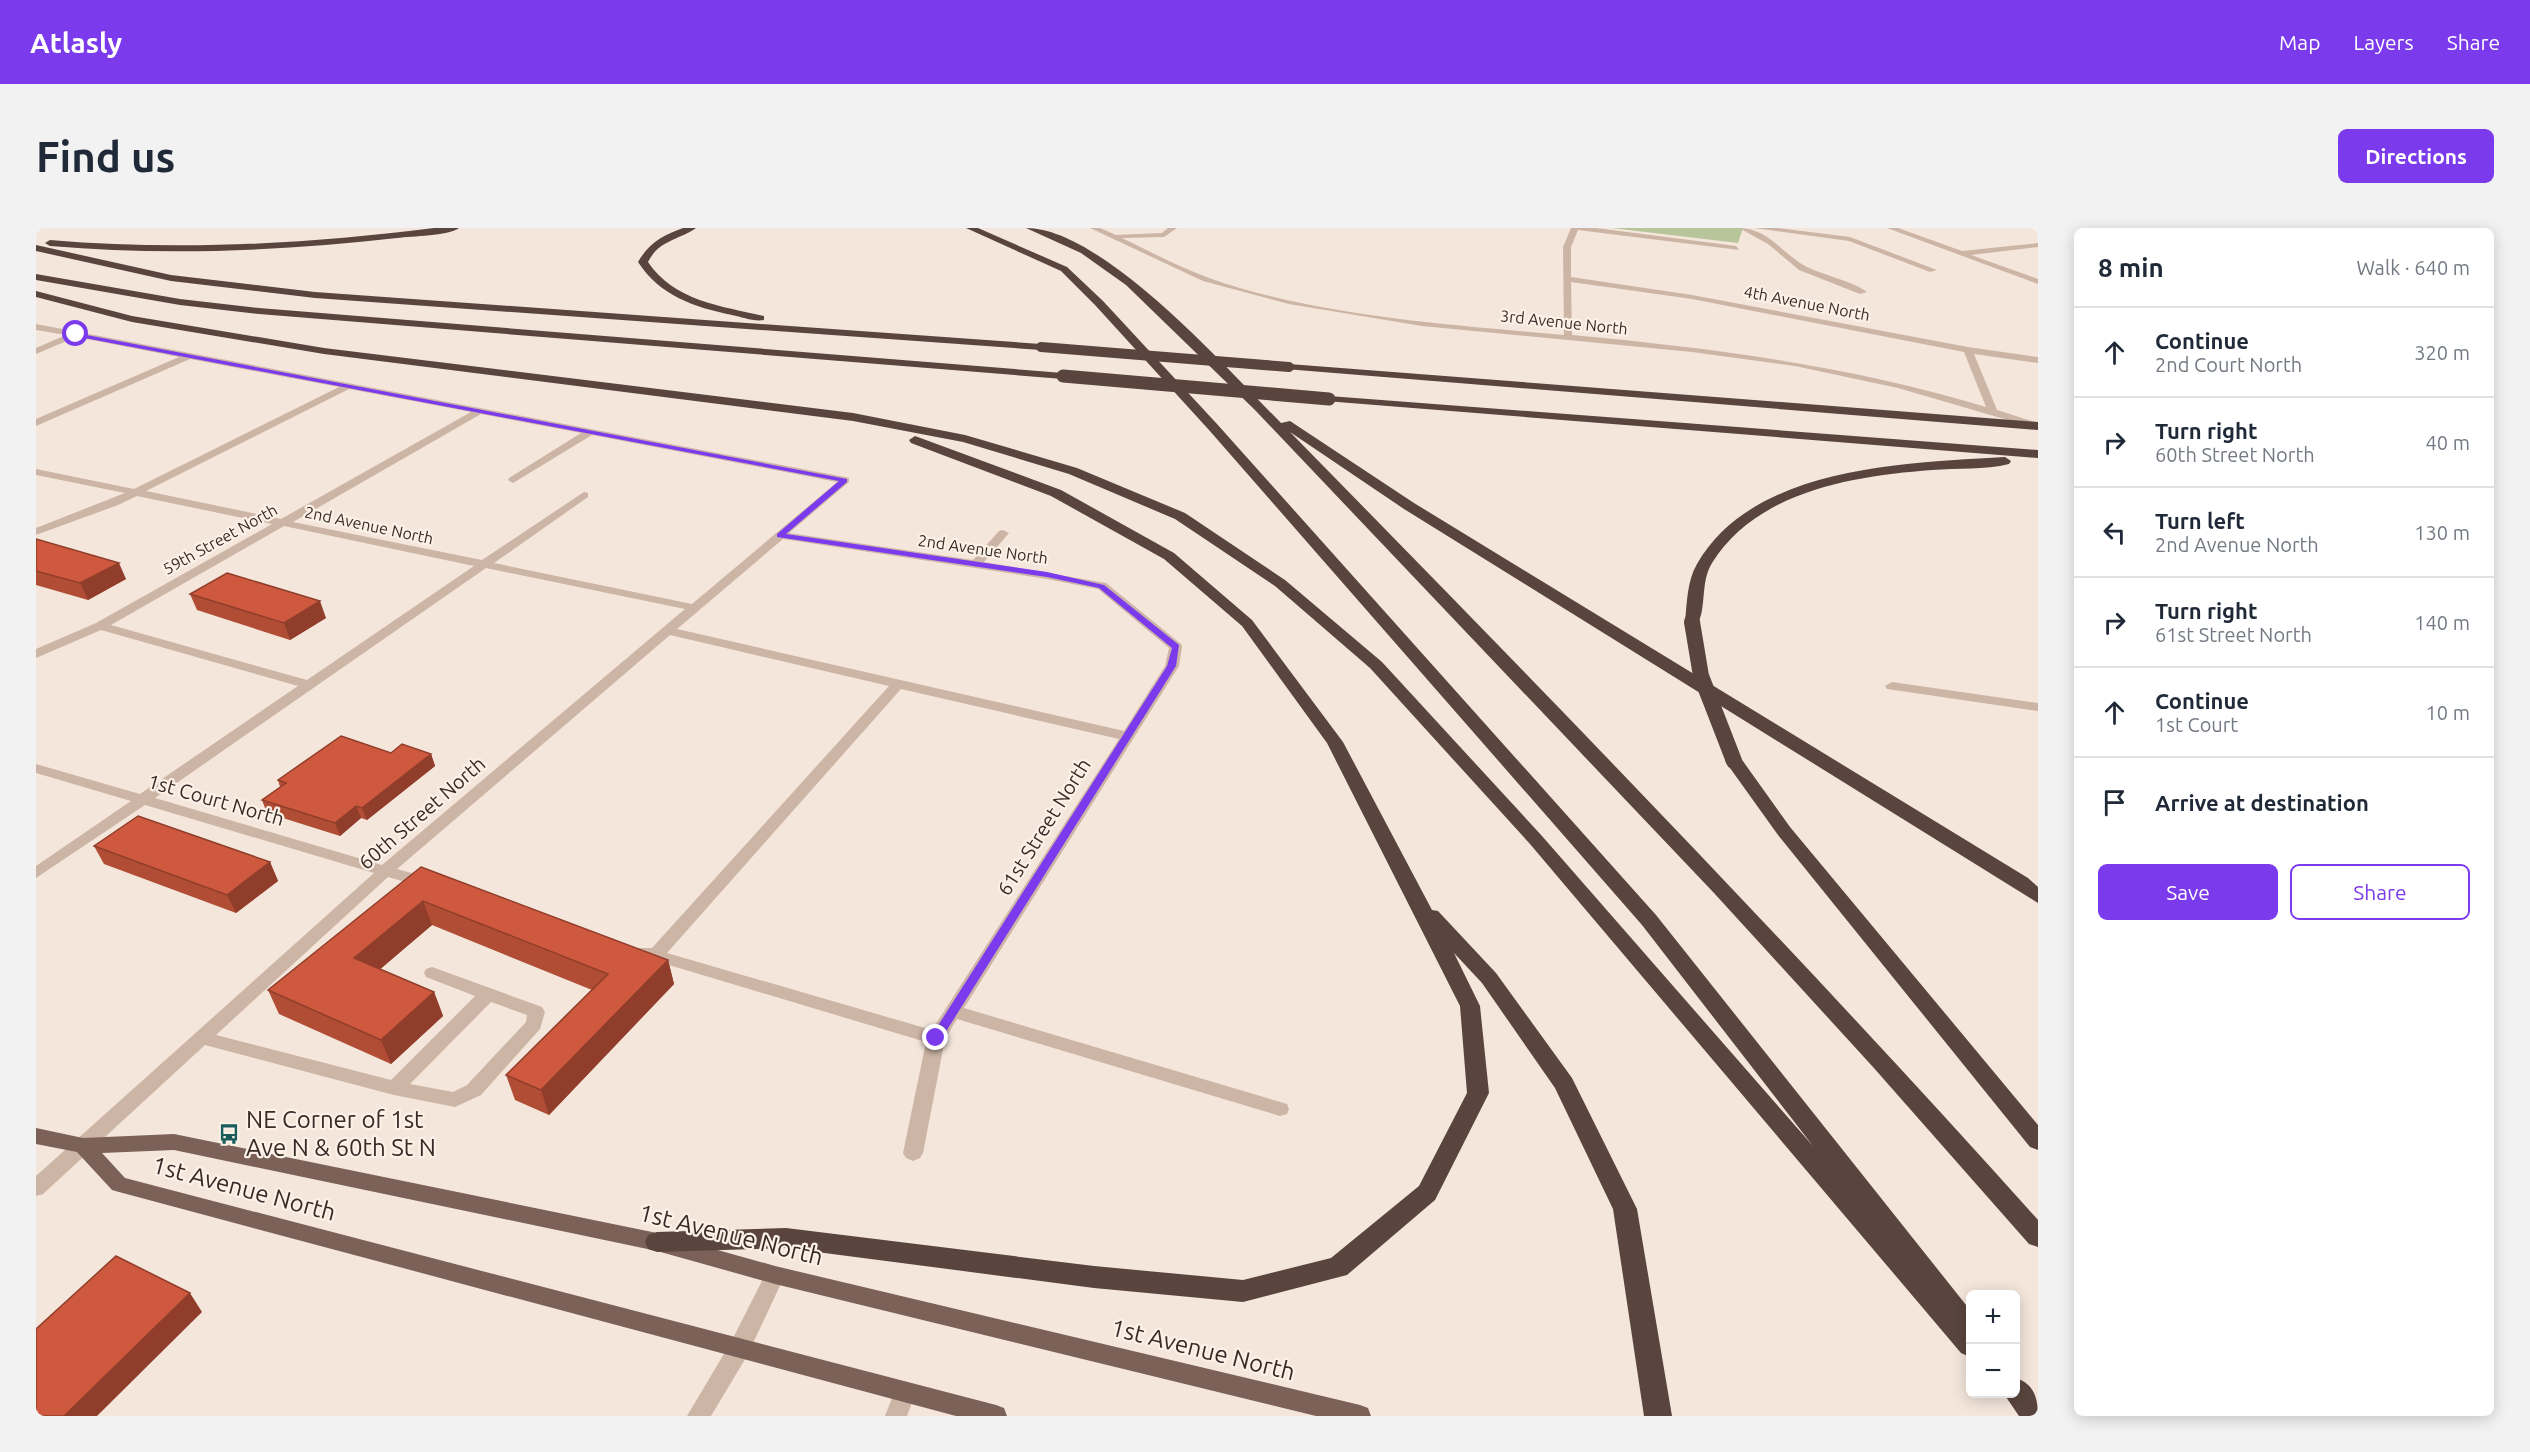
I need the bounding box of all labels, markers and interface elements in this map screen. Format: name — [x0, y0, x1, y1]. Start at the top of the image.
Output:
text: Atlasly — [30, 27, 122, 58]
text: Map — [2279, 30, 2320, 54]
text: Layers — [2353, 30, 2414, 54]
text: Share — [2447, 30, 2500, 54]
button: Directions — [2338, 129, 2494, 183]
text: Find us — [36, 133, 175, 180]
text: 8 min — [2098, 253, 2164, 282]
text: Walk · 640 m — [2357, 256, 2470, 279]
street label: 4th Avenue North — [1742, 282, 1872, 324]
street label: 3rd Avenue North — [1499, 306, 1629, 338]
route start — [62, 320, 88, 346]
text: Continue — [2155, 328, 2249, 353]
icon: ahead — [2098, 336, 2131, 369]
text: 320 m — [2414, 341, 2470, 364]
text: 2nd Court North — [2155, 353, 2302, 376]
text: Turn right — [2155, 418, 2257, 443]
icon: right — [2098, 426, 2131, 459]
text: 40 m — [2426, 431, 2470, 454]
text: 60th Street North — [2155, 443, 2315, 466]
street label: 59th Street North — [160, 500, 280, 578]
street label: 2nd Avenue North — [303, 503, 435, 547]
text: Turn left — [2155, 508, 2245, 533]
icon: left — [2098, 516, 2131, 549]
text: 130 m — [2414, 521, 2470, 544]
street label: 2nd Avenue North — [917, 531, 1049, 567]
text: 2nd Avenue North — [2155, 533, 2319, 556]
text: Turn right — [2155, 598, 2257, 623]
icon: right — [2098, 606, 2131, 639]
text: 140 m — [2414, 611, 2470, 634]
text: 61st Street North — [2155, 623, 2312, 646]
text: Continue — [2155, 688, 2249, 713]
icon: ahead — [2098, 696, 2131, 729]
text: 10 m — [2426, 701, 2470, 724]
text: 1st Court — [2155, 713, 2238, 736]
street label: 60th Street North — [354, 752, 489, 874]
street label: 61st Street North — [992, 754, 1095, 899]
street label: 1st Court North — [145, 769, 287, 830]
icon: arrive — [2098, 786, 2131, 819]
text: Arrive at destination — [2155, 790, 2369, 815]
button: Save — [2098, 864, 2278, 920]
button: Share — [2290, 864, 2470, 920]
route end — [922, 1024, 948, 1050]
place label: NE Corner of 1st Ave N & 60th St N — [246, 1106, 436, 1161]
bus stop icon: NE Corner of 1st Ave N & 60th St N — [217, 1122, 241, 1146]
street label: 1st Avenue North — [150, 1151, 339, 1226]
street label: 1st Avenue North — [636, 1199, 826, 1270]
map controls — [1966, 1290, 2020, 1398]
button: + — [1966, 1290, 2020, 1344]
street label: 1st Avenue North — [1108, 1314, 1298, 1385]
button: − — [1966, 1344, 2020, 1398]

